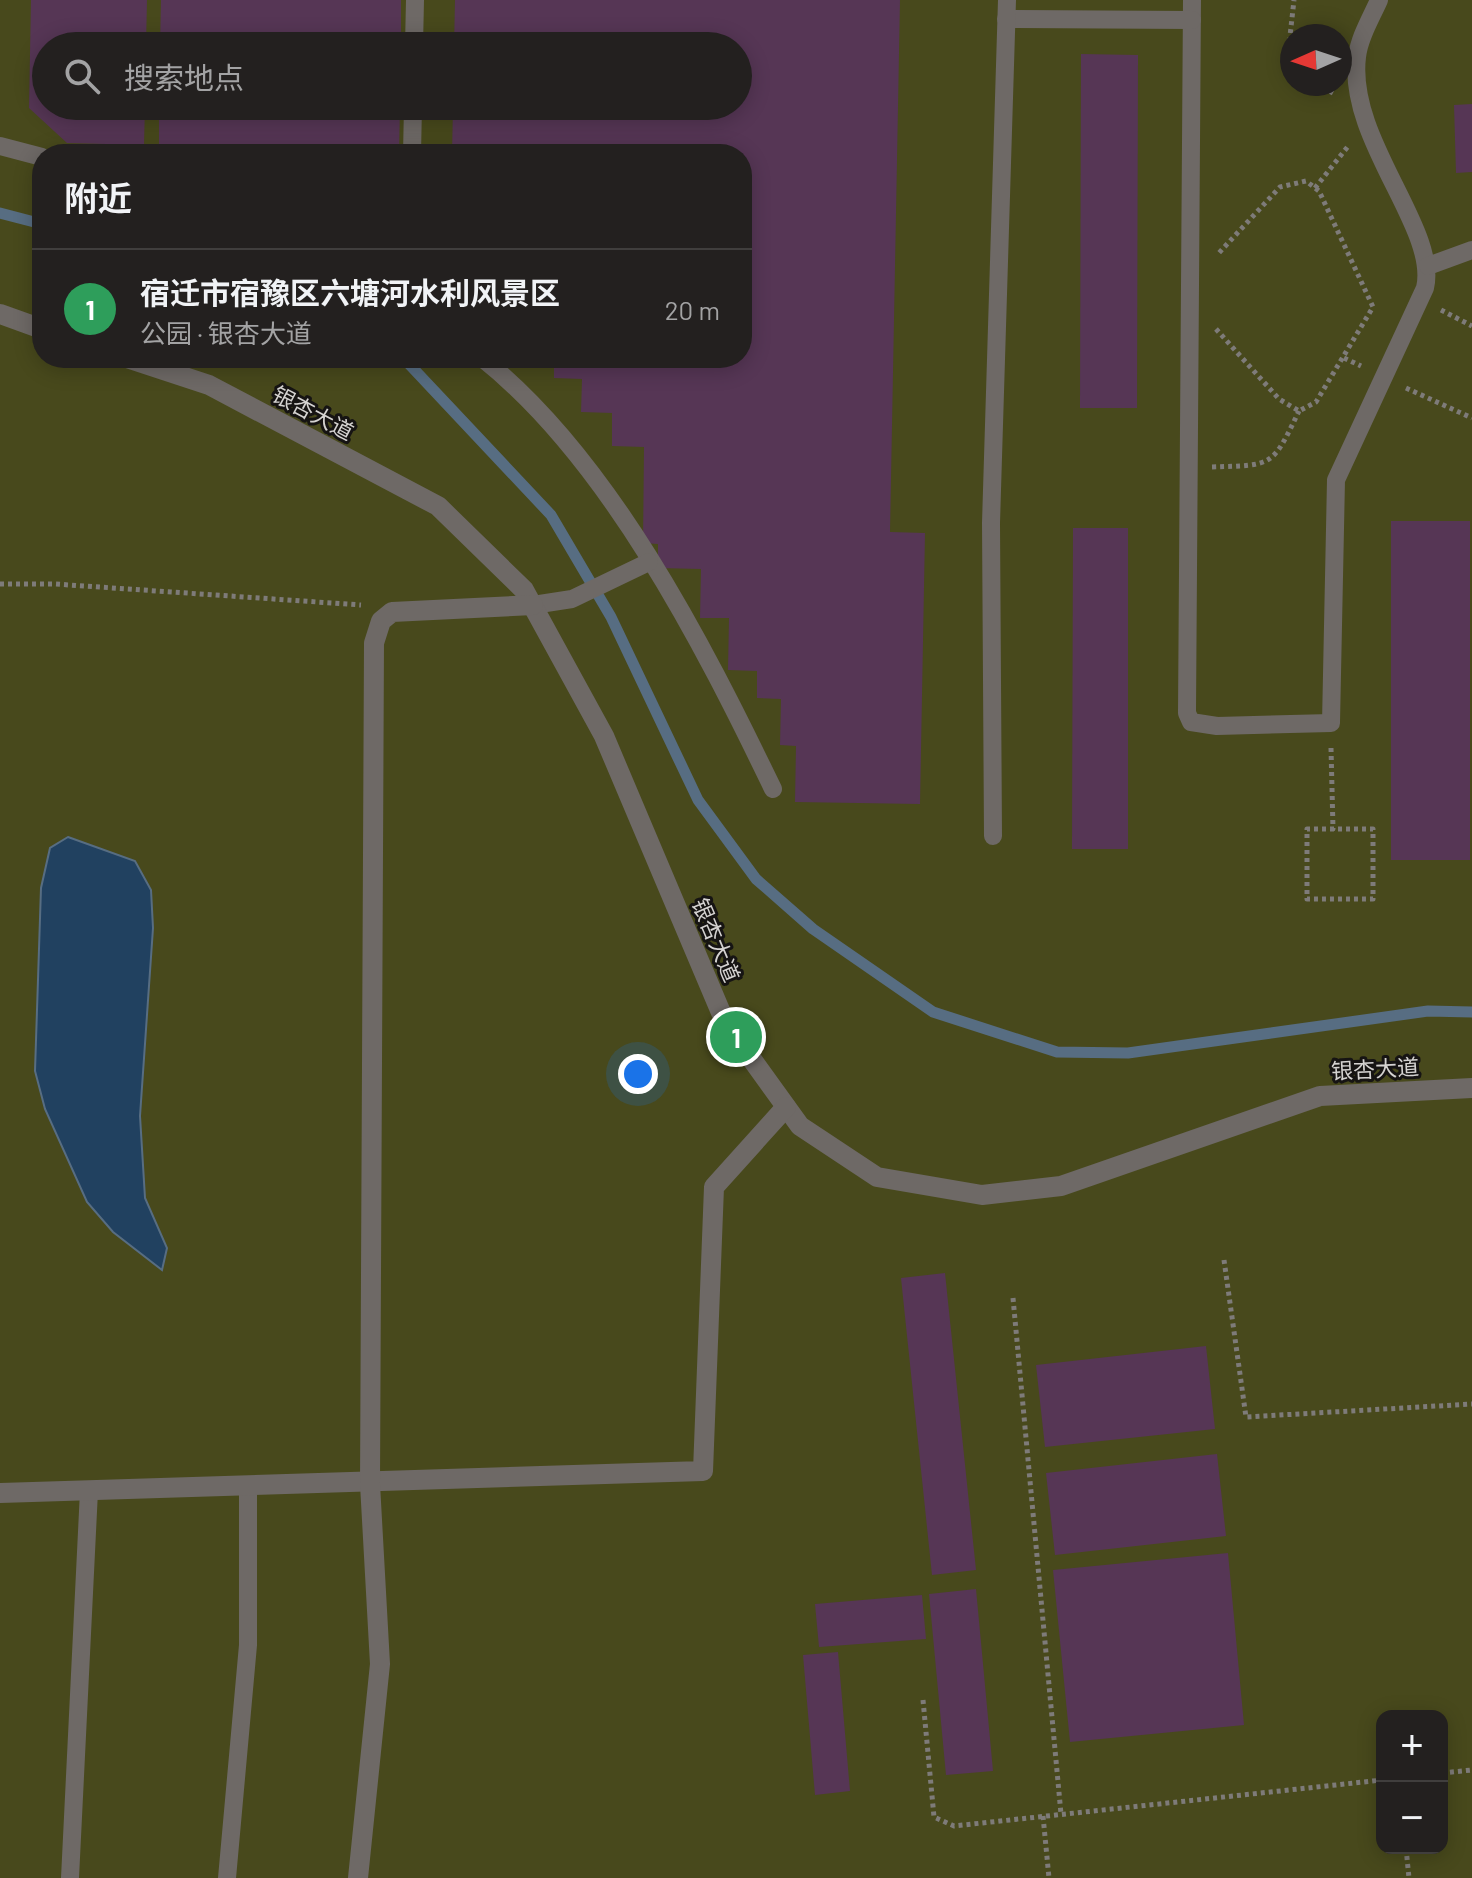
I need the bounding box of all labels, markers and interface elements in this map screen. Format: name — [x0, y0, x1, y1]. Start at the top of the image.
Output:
north arrow — [1280, 24, 1352, 96]
search box — [32, 32, 752, 120]
icon: search — [60, 54, 104, 98]
text: 搜索地点 — [124, 59, 244, 95]
text: 附近 — [64, 177, 132, 218]
text: 宿迁市宿豫区六塘河水利风景区 — [140, 274, 560, 310]
text: 1 — [85, 294, 95, 325]
text: 20 m — [665, 294, 720, 325]
text: 公园 · 银杏大道 — [140, 317, 312, 348]
street label: 银杏大道 — [269, 380, 358, 444]
street label: 银杏大道 — [688, 894, 746, 985]
pin: 1 — [710, 1007, 762, 1067]
street label: 银杏大道 — [1330, 1053, 1420, 1083]
your location — [618, 1054, 658, 1094]
map controls — [1376, 1710, 1448, 1854]
button: + — [1376, 1710, 1448, 1782]
button: − — [1376, 1782, 1448, 1854]

